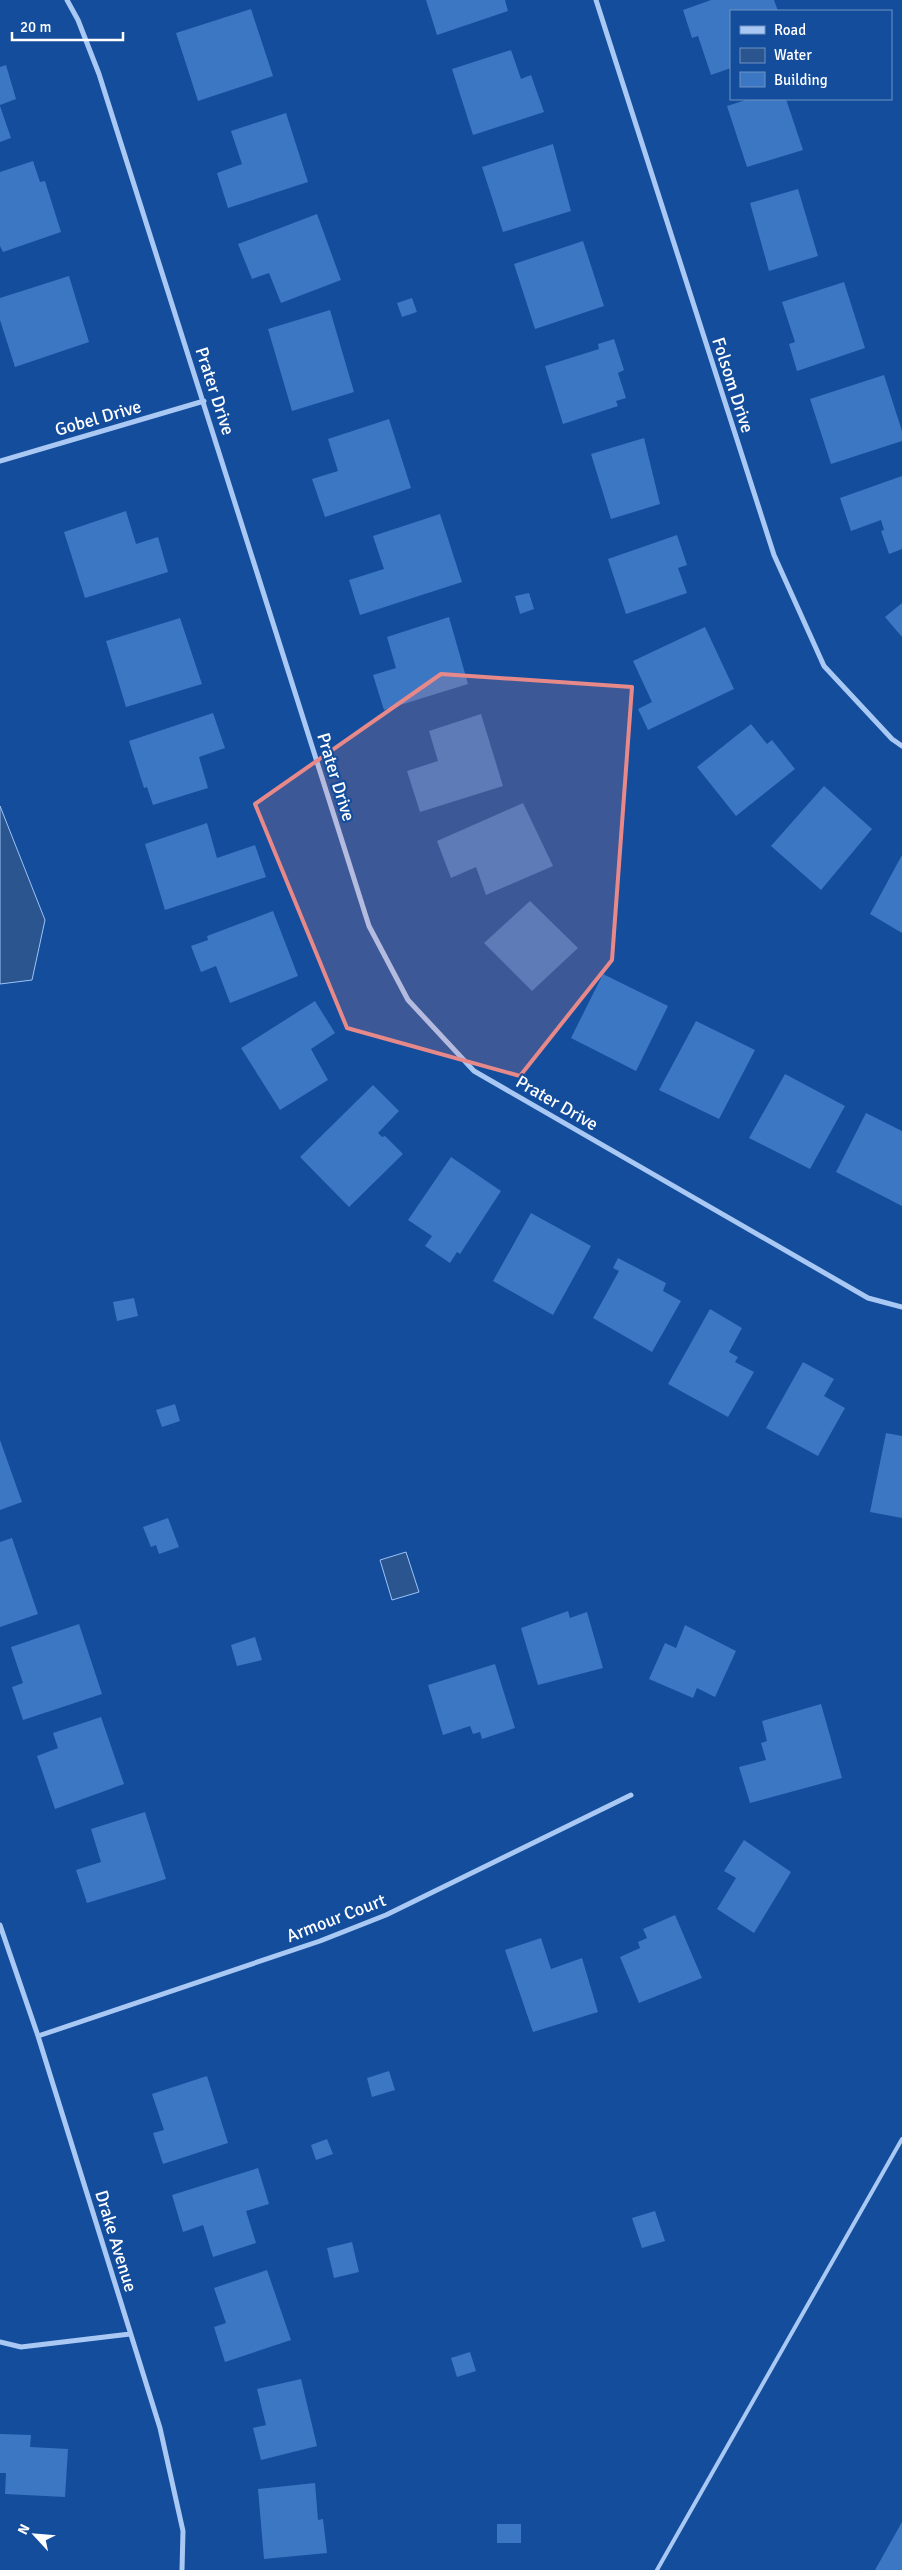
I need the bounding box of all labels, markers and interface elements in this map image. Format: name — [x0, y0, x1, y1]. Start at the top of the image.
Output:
scale bar — [12, 10, 124, 42]
legend — [730, 10, 892, 100]
text: 20 m — [20, 18, 51, 36]
text: Road — [774, 21, 806, 39]
text: Water — [774, 46, 812, 64]
text: Building — [774, 71, 828, 89]
street label: Folsom Drive — [707, 334, 759, 436]
street label: Prater Drive — [190, 344, 240, 438]
street label: Gobel Drive — [52, 395, 144, 441]
street label: Prater Drive — [312, 730, 360, 824]
street label: Prater Drive — [512, 1071, 602, 1135]
street label: Armour Court — [283, 1889, 389, 1947]
street label: Drake Avenue — [90, 2187, 142, 2295]
north arrow — [10, 2510, 60, 2560]
text: N — [14, 2521, 34, 2538]

